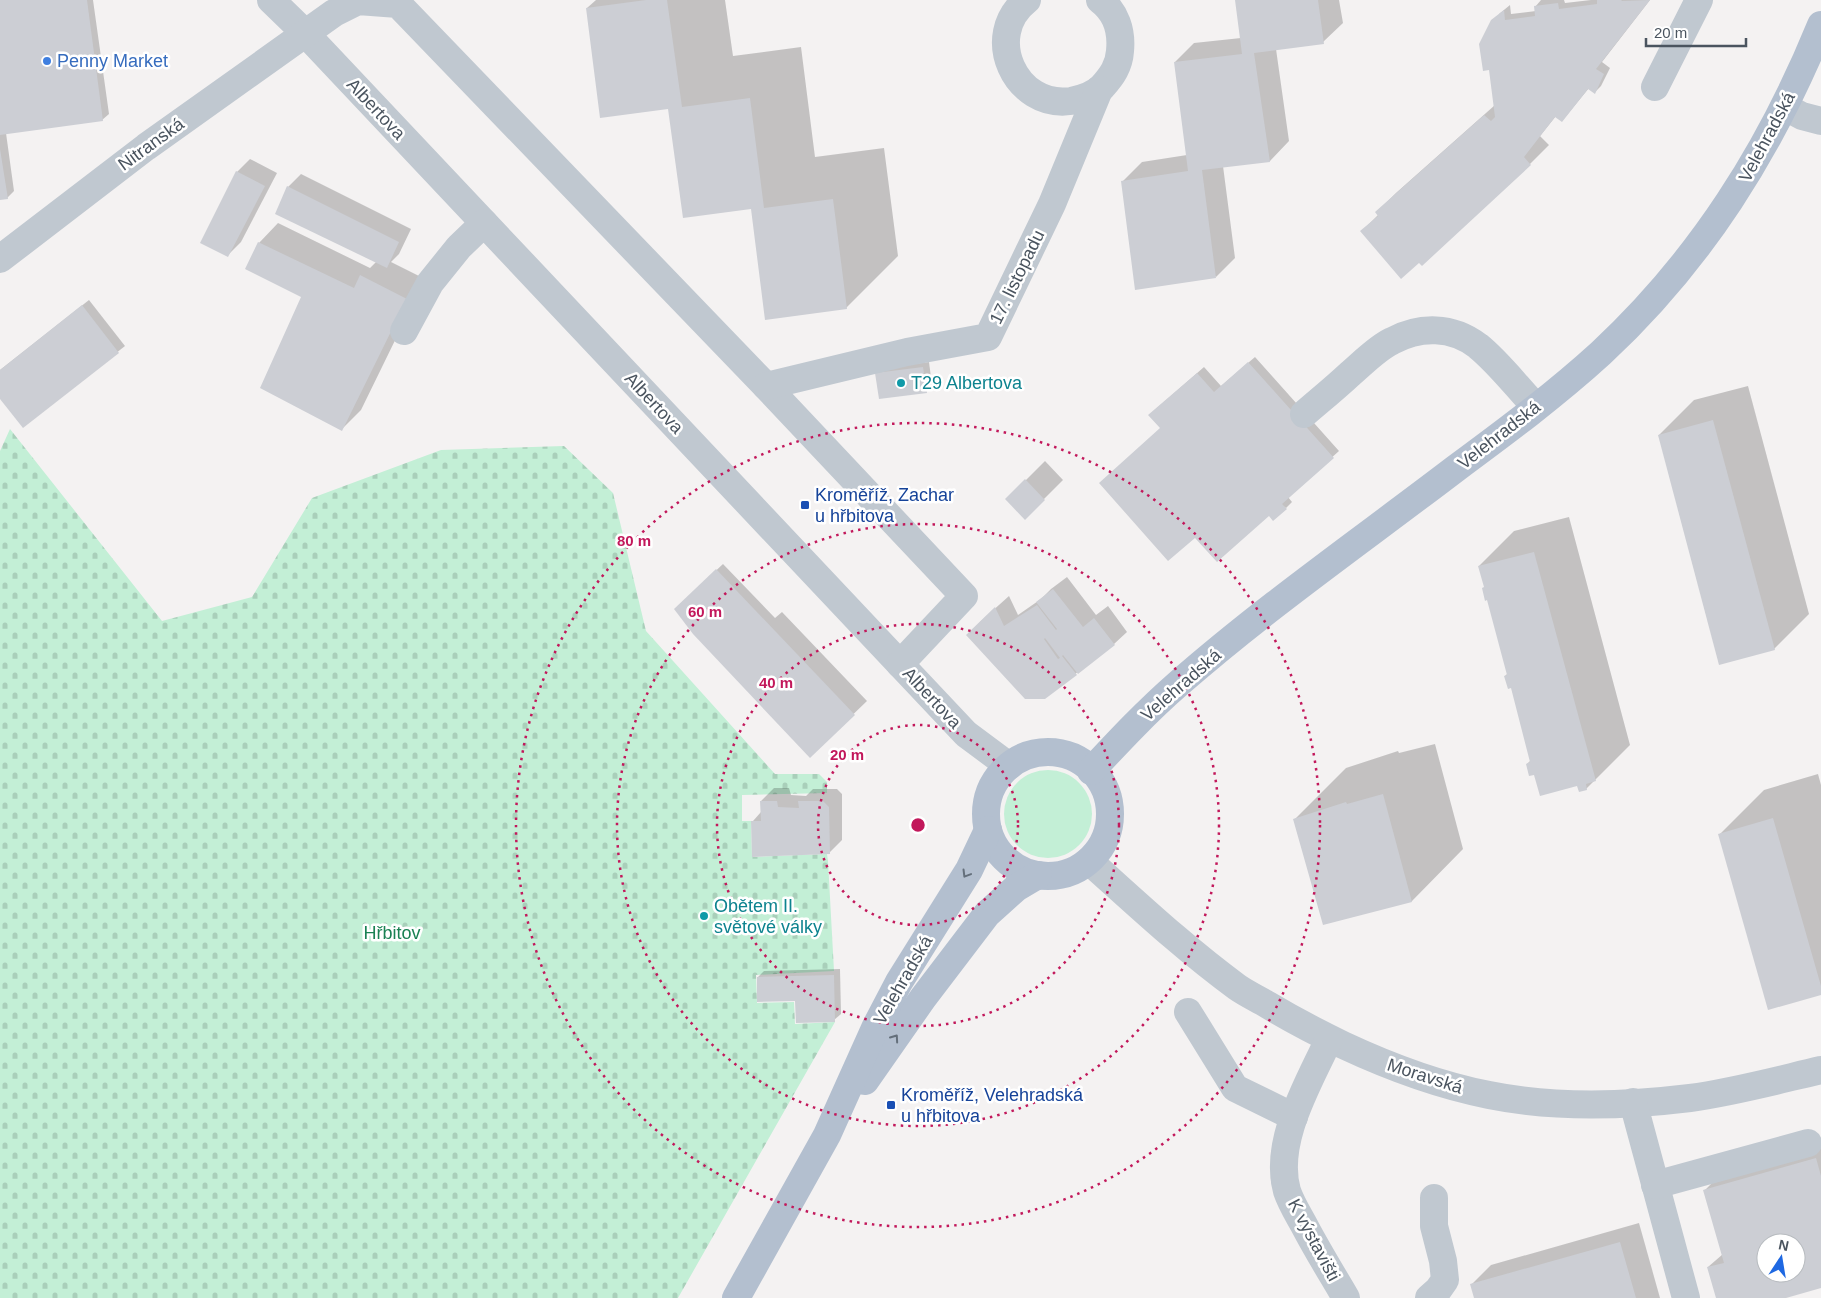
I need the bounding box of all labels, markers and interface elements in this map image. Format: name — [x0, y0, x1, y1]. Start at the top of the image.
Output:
scale bar — [1646, 15, 1746, 47]
text: 20 m — [1654, 24, 1687, 41]
place label: Penny Market — [57, 51, 168, 71]
marker: Penny Market — [41, 55, 53, 67]
street label: Albertova — [343, 74, 410, 144]
street label: Velehradská — [1735, 88, 1800, 185]
street label: Nitranská — [114, 113, 188, 174]
street label: 17. listopadu — [986, 227, 1048, 327]
street label: Albertova — [621, 368, 688, 438]
place label: T29 Albertova — [911, 373, 1023, 393]
marker: T29 Albertova — [895, 377, 907, 389]
street label: Velehradská — [1454, 396, 1545, 473]
place label: Kroměříž, Zachar u hřbitova — [815, 485, 954, 526]
marker: Kroměříž, Zachar u hřbitova — [799, 499, 811, 511]
text: 80 m — [617, 532, 651, 549]
text: 60 m — [688, 603, 722, 620]
street label: Velehradská — [1137, 644, 1226, 725]
street label: Albertova — [899, 663, 966, 733]
text: 40 m — [759, 674, 793, 691]
text: 20 m — [830, 746, 864, 763]
centre of rings — [909, 816, 927, 834]
one-way arrow — [963, 868, 973, 877]
place label: Obětem II. světové války — [714, 896, 822, 937]
marker: Obětem II. světové války — [698, 910, 710, 922]
park label: Hřbitov — [363, 923, 421, 943]
street label: Velehradská — [870, 931, 937, 1028]
one-way arrow — [889, 1035, 898, 1044]
street label: Moravská — [1385, 1054, 1466, 1098]
place label: Kroměříž, Velehradská u hřbitova — [901, 1085, 1084, 1126]
marker: Kroměříž, Velehradská u hřbitova — [885, 1099, 897, 1111]
street label: K výstavišti — [1284, 1196, 1344, 1284]
north arrow — [1756, 1233, 1806, 1283]
text: N — [1777, 1236, 1790, 1254]

